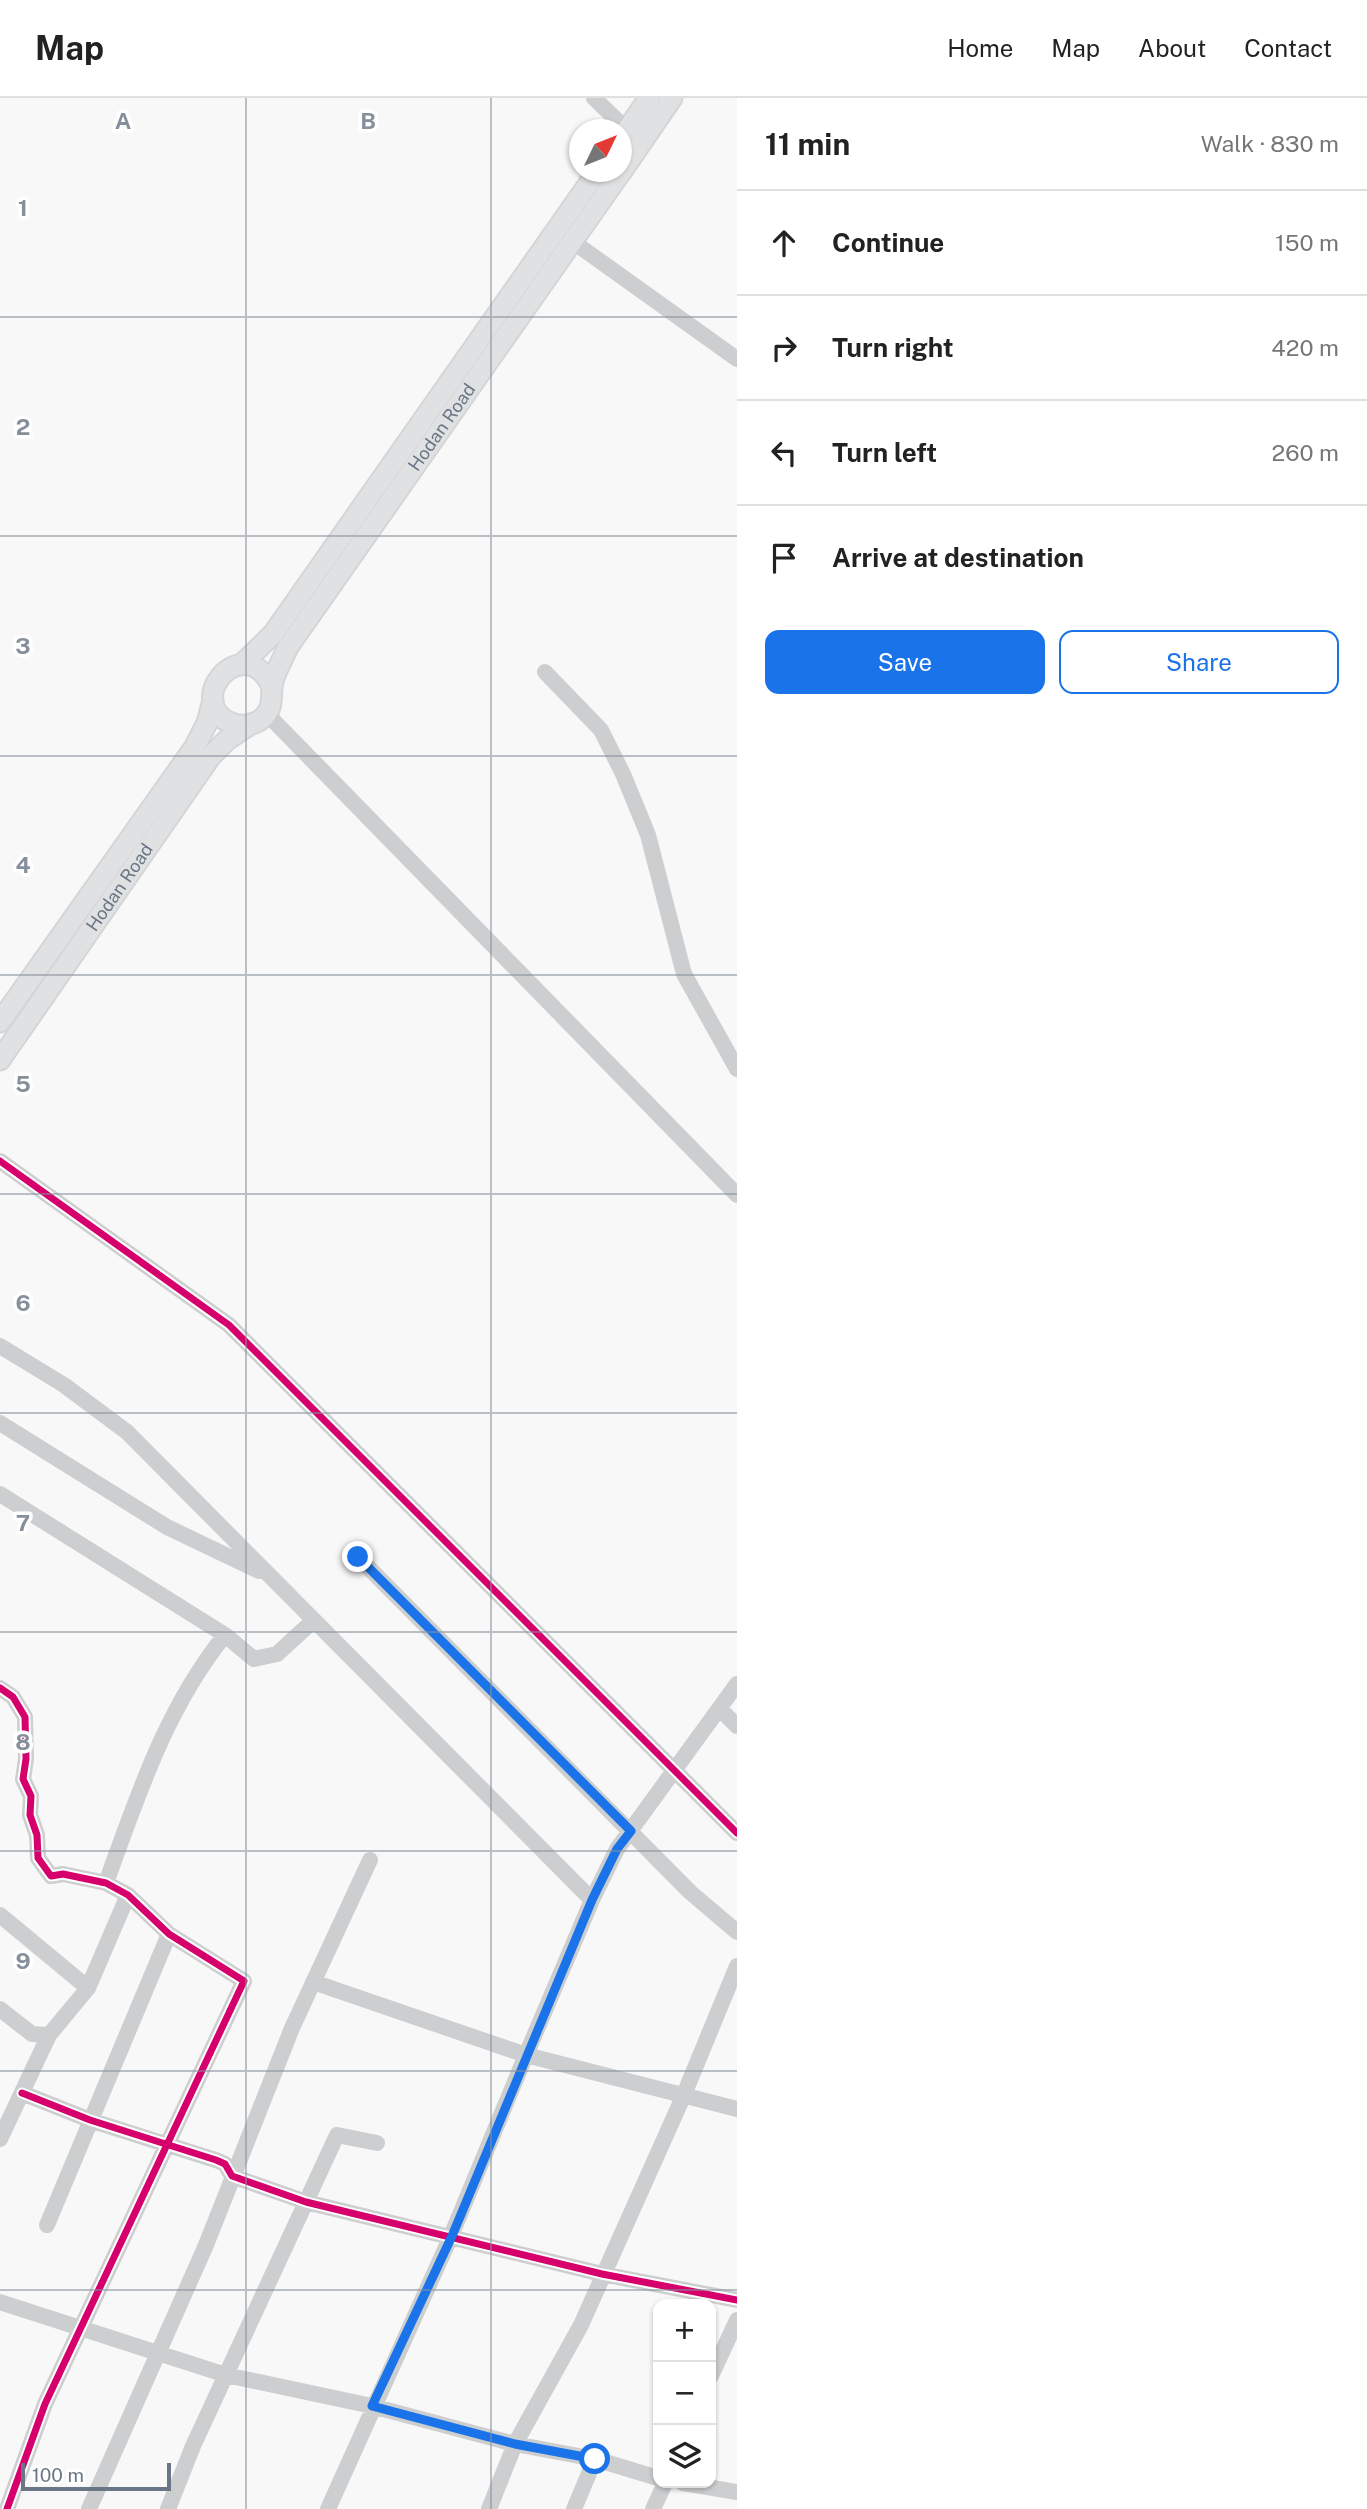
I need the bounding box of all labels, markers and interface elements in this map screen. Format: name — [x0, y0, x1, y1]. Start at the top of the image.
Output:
text: Map — [35, 29, 104, 67]
text: Home — [947, 34, 1013, 62]
text: Map — [1051, 34, 1100, 62]
text: About — [1138, 34, 1206, 62]
text: Contact — [1244, 34, 1332, 62]
text: A — [115, 107, 132, 134]
text: B — [360, 107, 376, 134]
north arrow — [569, 119, 632, 182]
text: 11 min — [765, 126, 850, 162]
text: Walk · 830 m — [1201, 130, 1339, 157]
text: 1 — [18, 194, 28, 221]
icon: ahead — [765, 224, 803, 262]
text: Continue — [832, 227, 944, 258]
text: 150 m — [1275, 229, 1339, 256]
icon: right — [765, 329, 803, 367]
text: Turn right — [832, 332, 954, 363]
text: 420 m — [1271, 334, 1339, 361]
street label: Hodan Road — [404, 379, 479, 475]
text: 2 — [16, 413, 30, 440]
icon: left — [765, 434, 803, 472]
text: Turn left — [832, 437, 937, 468]
text: 260 m — [1272, 439, 1339, 466]
icon: arrive — [765, 539, 803, 577]
text: Arrive at destination — [832, 542, 1084, 573]
button: Save — [765, 630, 1045, 694]
button: Share — [1059, 630, 1339, 694]
text: 3 — [15, 632, 31, 659]
street label: Hodan Road — [82, 839, 157, 935]
text: 4 — [15, 851, 31, 878]
text: 5 — [15, 1070, 31, 1097]
text: 6 — [15, 1289, 31, 1316]
text: 7 — [16, 1509, 30, 1536]
route end — [342, 1541, 373, 1572]
text: 8 — [15, 1728, 31, 1755]
text: 9 — [15, 1947, 31, 1974]
map controls — [653, 2299, 716, 2488]
button: + — [653, 2299, 716, 2362]
button: − — [653, 2362, 716, 2425]
button: layers — [653, 2425, 716, 2488]
route start — [579, 2443, 610, 2474]
scale bar — [21, 2460, 172, 2492]
text: 100 m — [32, 2464, 84, 2486]

